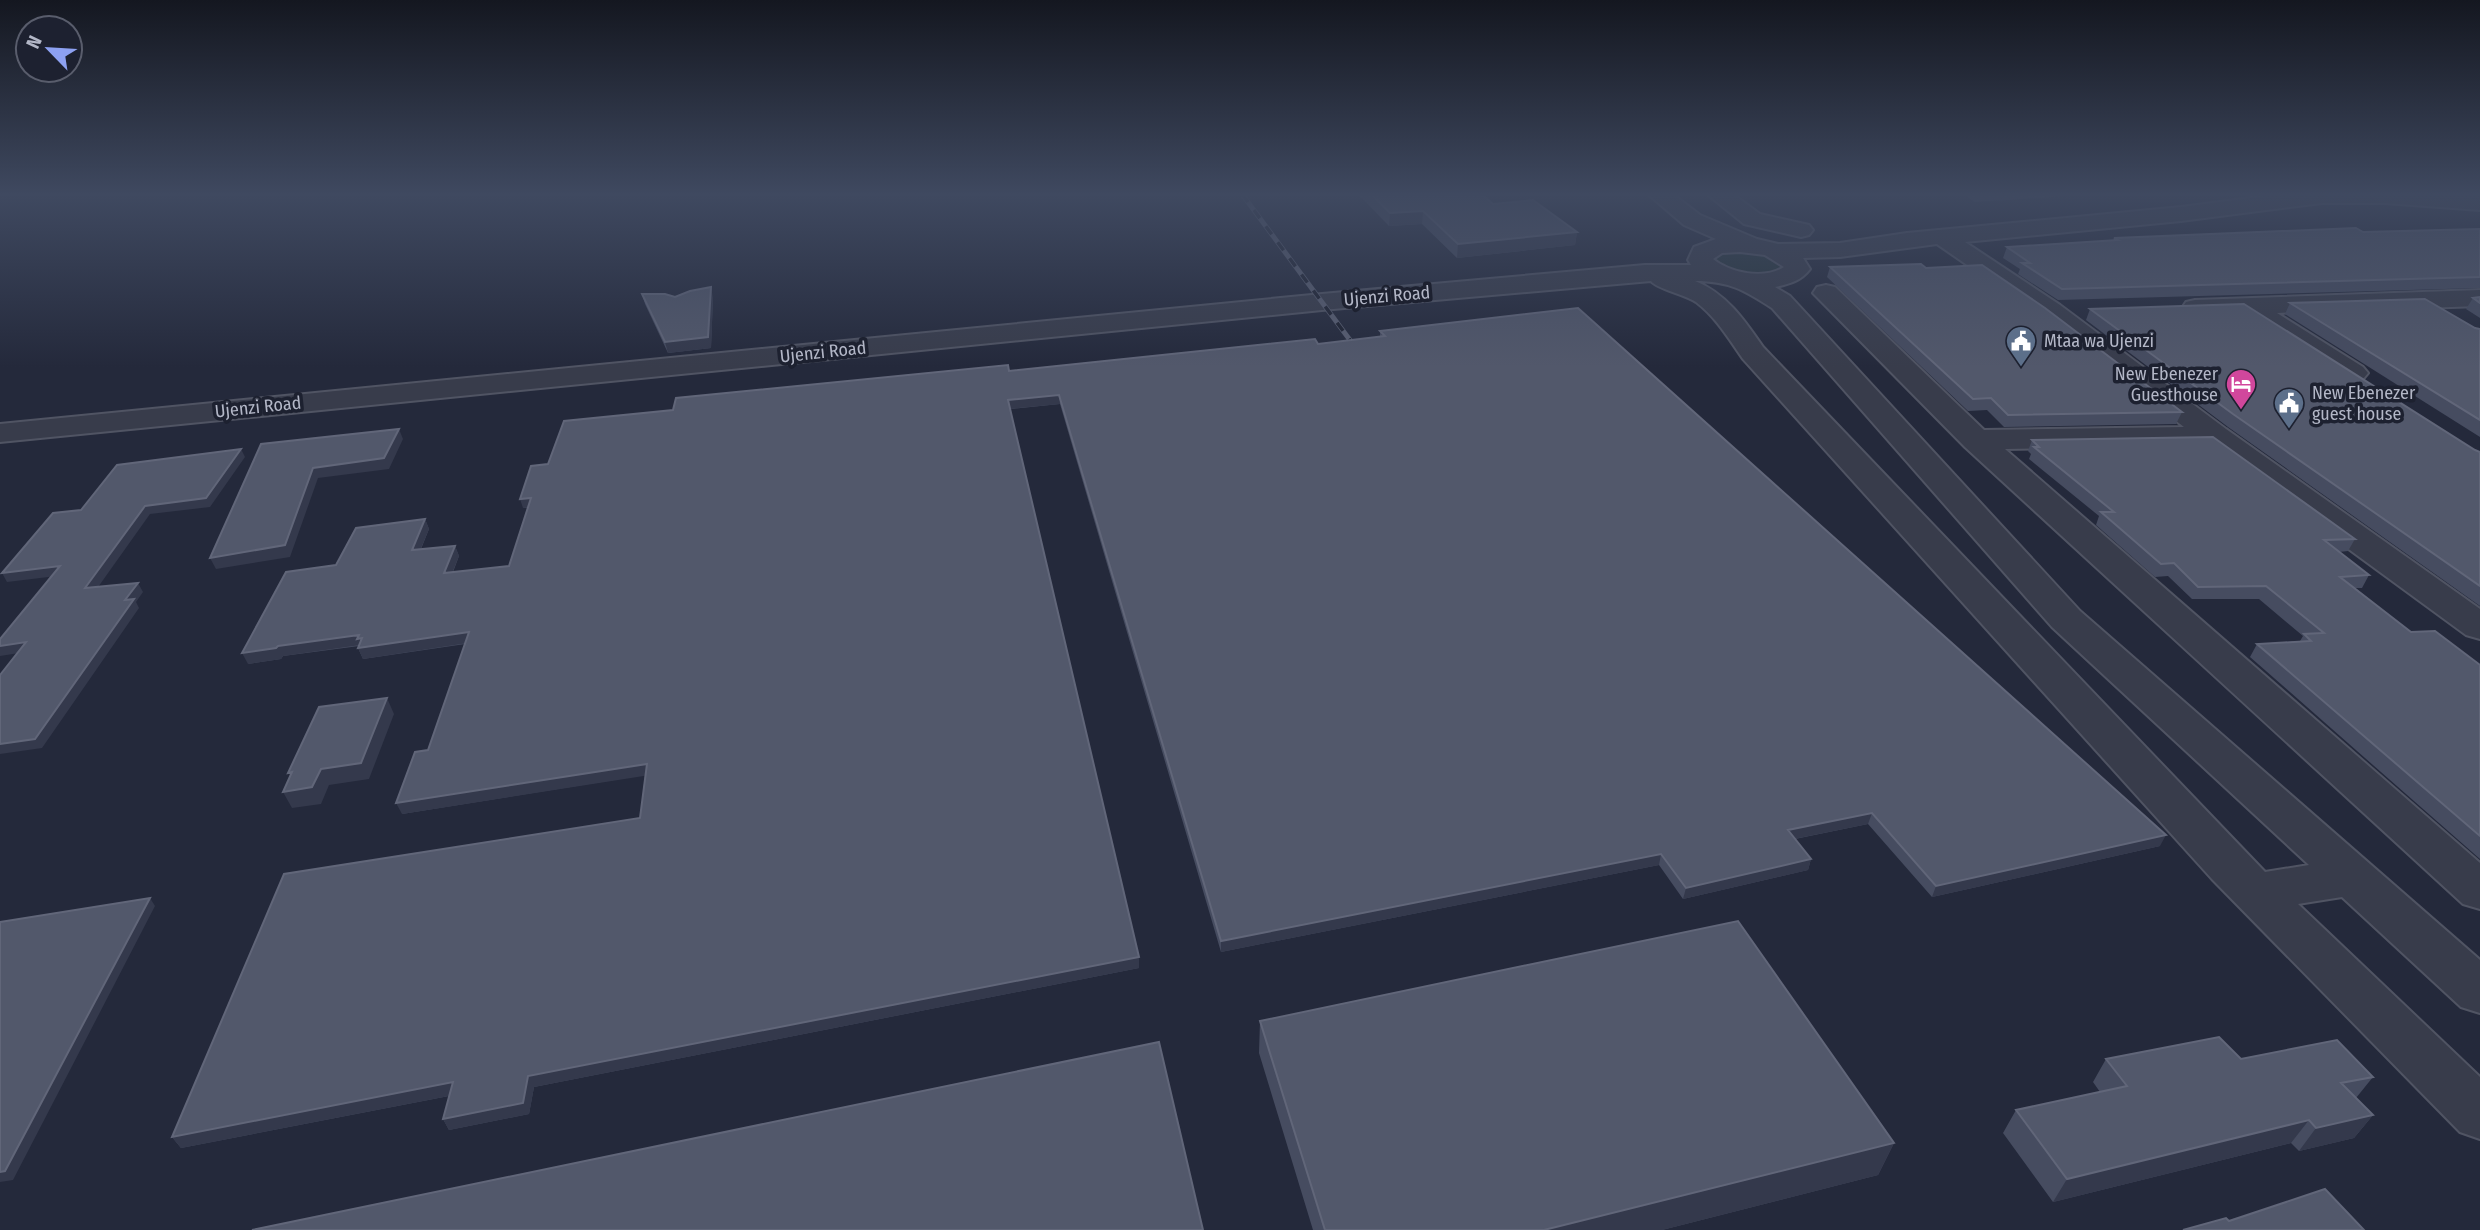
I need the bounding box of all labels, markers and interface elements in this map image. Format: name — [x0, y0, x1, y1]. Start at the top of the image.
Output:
north arrow — [14, 14, 84, 84]
text: N — [21, 32, 47, 52]
street label: Ujenzi Road — [1343, 281, 1431, 311]
public building icon: Mtaa wa Ujenzi — [2004, 324, 2038, 368]
place label: Mtaa wa Ujenzi — [2044, 330, 2154, 352]
street label: Ujenzi Road — [779, 337, 867, 367]
place label: New Ebenezer Guesthouse — [2115, 363, 2219, 406]
hotel icon: New Ebenezer Guesthouse — [2224, 367, 2258, 411]
place label: New Ebenezer guest house — [2312, 382, 2416, 425]
public building icon: New Ebenezer guest house — [2272, 386, 2306, 430]
street label: Ujenzi Road — [214, 392, 302, 422]

